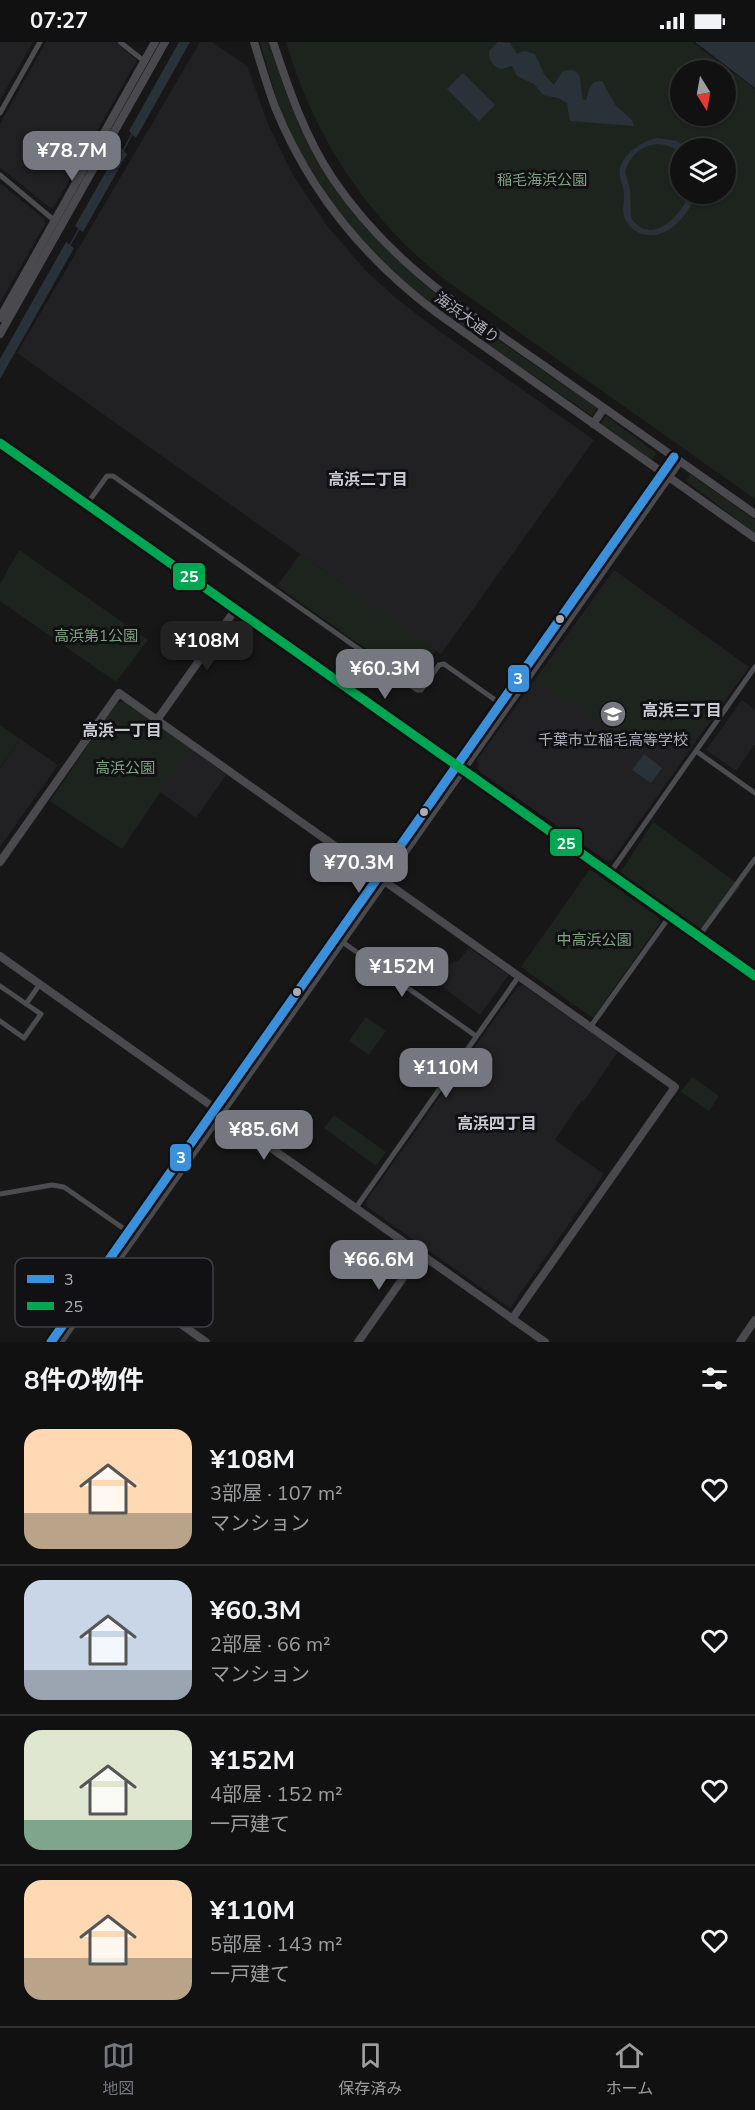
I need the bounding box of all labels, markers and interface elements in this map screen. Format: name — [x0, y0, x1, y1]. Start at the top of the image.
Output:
text: 07:27 — [30, 6, 88, 36]
north arrow — [670, 60, 736, 126]
map controls — [670, 60, 736, 204]
pin: ¥78.7M — [23, 131, 121, 182]
text: ¥78.7M — [37, 137, 107, 164]
button: layers — [670, 138, 736, 204]
park label: 稲毛海浜公園 — [497, 170, 587, 190]
street label: 海浜大通り — [431, 288, 503, 348]
district label: 高浜二丁目 — [328, 469, 408, 491]
line badge: 25 — [172, 562, 206, 591]
text: 25 — [179, 566, 199, 588]
unlabelled marker — [554, 613, 566, 625]
pin: ¥108M — [165, 621, 249, 672]
park label: 高浜第1公園 — [54, 626, 138, 646]
text: ¥108M — [174, 627, 240, 654]
pin: ¥60.3M — [336, 649, 434, 700]
text: ¥60.3M — [350, 655, 420, 682]
line badge: 3 — [507, 664, 530, 693]
text: 3 — [513, 668, 523, 690]
school or university icon: 千葉市立稲毛高等学校 — [598, 699, 628, 729]
district label: 高浜三丁目 — [642, 700, 722, 722]
district label: 高浜一丁目 — [82, 720, 162, 742]
place label: 千葉市立稲毛高等学校 — [538, 730, 688, 750]
park label: 高浜公園 — [95, 758, 155, 778]
unlabelled marker — [418, 806, 430, 818]
line badge: 25 — [549, 828, 583, 857]
text: 25 — [556, 833, 576, 855]
pin: ¥70.3M — [310, 843, 408, 894]
text: ¥70.3M — [324, 849, 394, 876]
park label: 中高浜公園 — [556, 930, 632, 950]
pin: ¥152M — [360, 947, 444, 998]
text: ¥152M — [369, 953, 435, 980]
unlabelled marker — [291, 986, 303, 998]
pin: ¥110M — [404, 1048, 488, 1099]
text: ¥110M — [413, 1054, 479, 1081]
pin: ¥85.6M — [215, 1110, 313, 1161]
district label: 高浜四丁目 — [457, 1113, 537, 1135]
text: ¥85.6M — [229, 1116, 299, 1143]
line badge: 3 — [169, 1143, 192, 1172]
text: 3 — [176, 1147, 186, 1169]
pin: ¥66.6M — [330, 1240, 428, 1291]
text: ¥66.6M — [344, 1246, 414, 1273]
legend — [15, 1258, 213, 1327]
text: 3 — [64, 1269, 74, 1291]
text: 25 — [64, 1296, 83, 1318]
icon: filters — [698, 1362, 731, 1395]
text: 8件の物件 — [24, 1363, 144, 1398]
text: ¥108M — [210, 1442, 295, 1477]
icon: home — [72, 1453, 144, 1525]
icon: heart — [698, 1473, 731, 1506]
text: 3部屋 · 107 m² — [210, 1480, 343, 1507]
text: マンション — [210, 1510, 310, 1537]
text: ¥60.3M — [210, 1593, 301, 1628]
icon: home — [72, 1604, 144, 1676]
icon: heart — [698, 1624, 731, 1657]
text: 2部屋 · 66 m² — [210, 1631, 331, 1658]
text: マンション — [210, 1661, 310, 1688]
text: ¥152M — [210, 1743, 295, 1778]
icon: home — [72, 1754, 144, 1826]
icon: heart — [698, 1774, 731, 1807]
text: 4部屋 · 152 m² — [210, 1781, 343, 1808]
text: 一戸建て — [210, 1811, 290, 1838]
text: ¥110M — [210, 1893, 295, 1928]
icon: home — [72, 1904, 144, 1976]
icon: heart — [698, 1924, 731, 1957]
text: 5部屋 · 143 m² — [210, 1931, 343, 1958]
text: 一戸建て — [210, 1961, 290, 1988]
tab: 地図 — [102, 2039, 135, 2100]
tab: 保存済み — [338, 2039, 402, 2100]
tab: ホーム — [606, 2039, 653, 2100]

